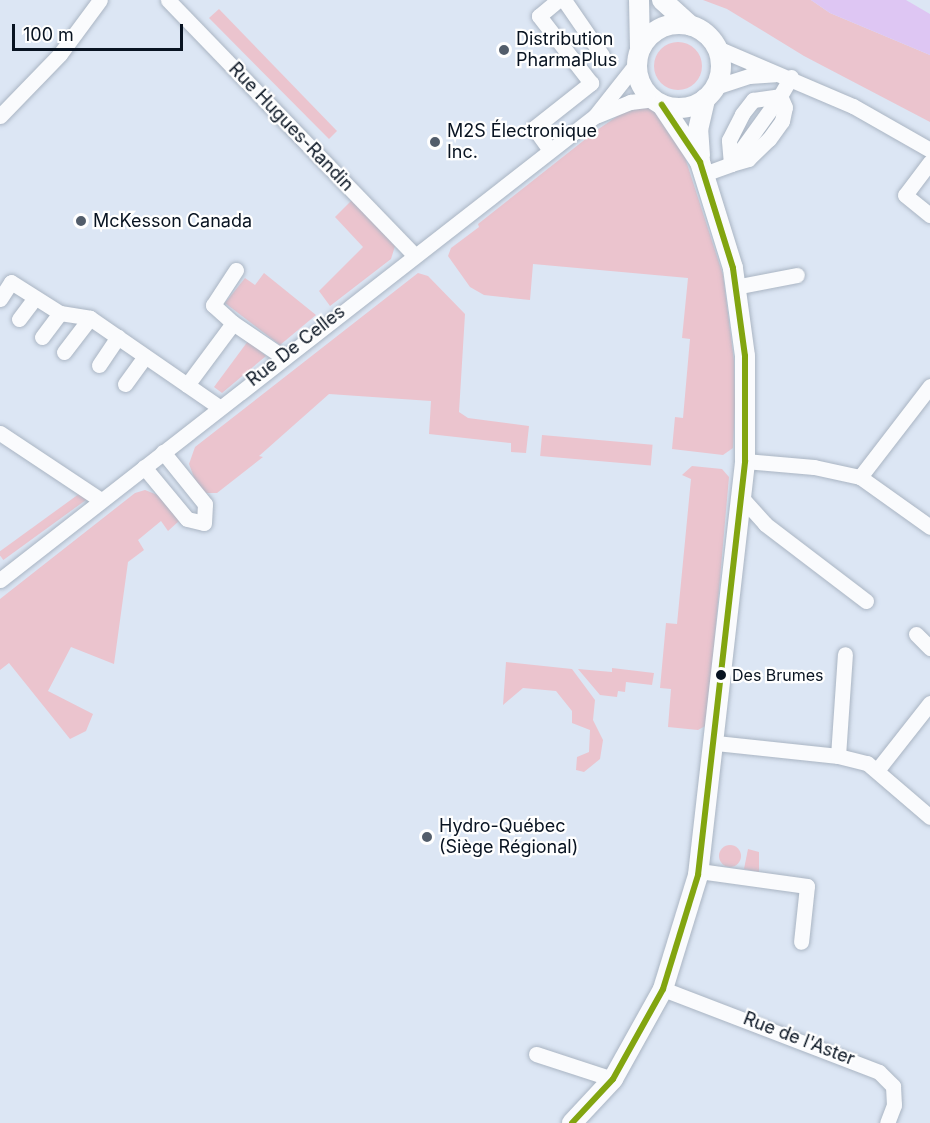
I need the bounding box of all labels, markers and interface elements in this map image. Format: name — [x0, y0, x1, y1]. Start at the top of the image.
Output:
scale bar — [15, 12, 186, 50]
text: 100 m — [23, 24, 74, 45]
place label: Distribution PharmaPlus — [516, 29, 617, 72]
marker: Distribution PharmaPlus — [497, 43, 511, 57]
street label: Rue Hugues-Randin — [224, 58, 358, 196]
place label: M2S Électronique Inc. — [447, 121, 597, 164]
marker: M2S Électronique Inc. — [428, 135, 442, 149]
place label: McKesson Canada — [93, 210, 252, 232]
marker: McKesson Canada — [74, 214, 88, 228]
street label: Rue De Celles — [243, 301, 349, 391]
place label: Des Brumes — [732, 665, 824, 685]
marker: Des Brumes — [715, 669, 727, 681]
place label: Hydro-Québec (Siège Régional) — [439, 816, 578, 858]
marker: Hydro-Québec (Siège Régional) — [420, 830, 434, 844]
street label: Rue de l'Aster — [740, 1008, 858, 1070]

